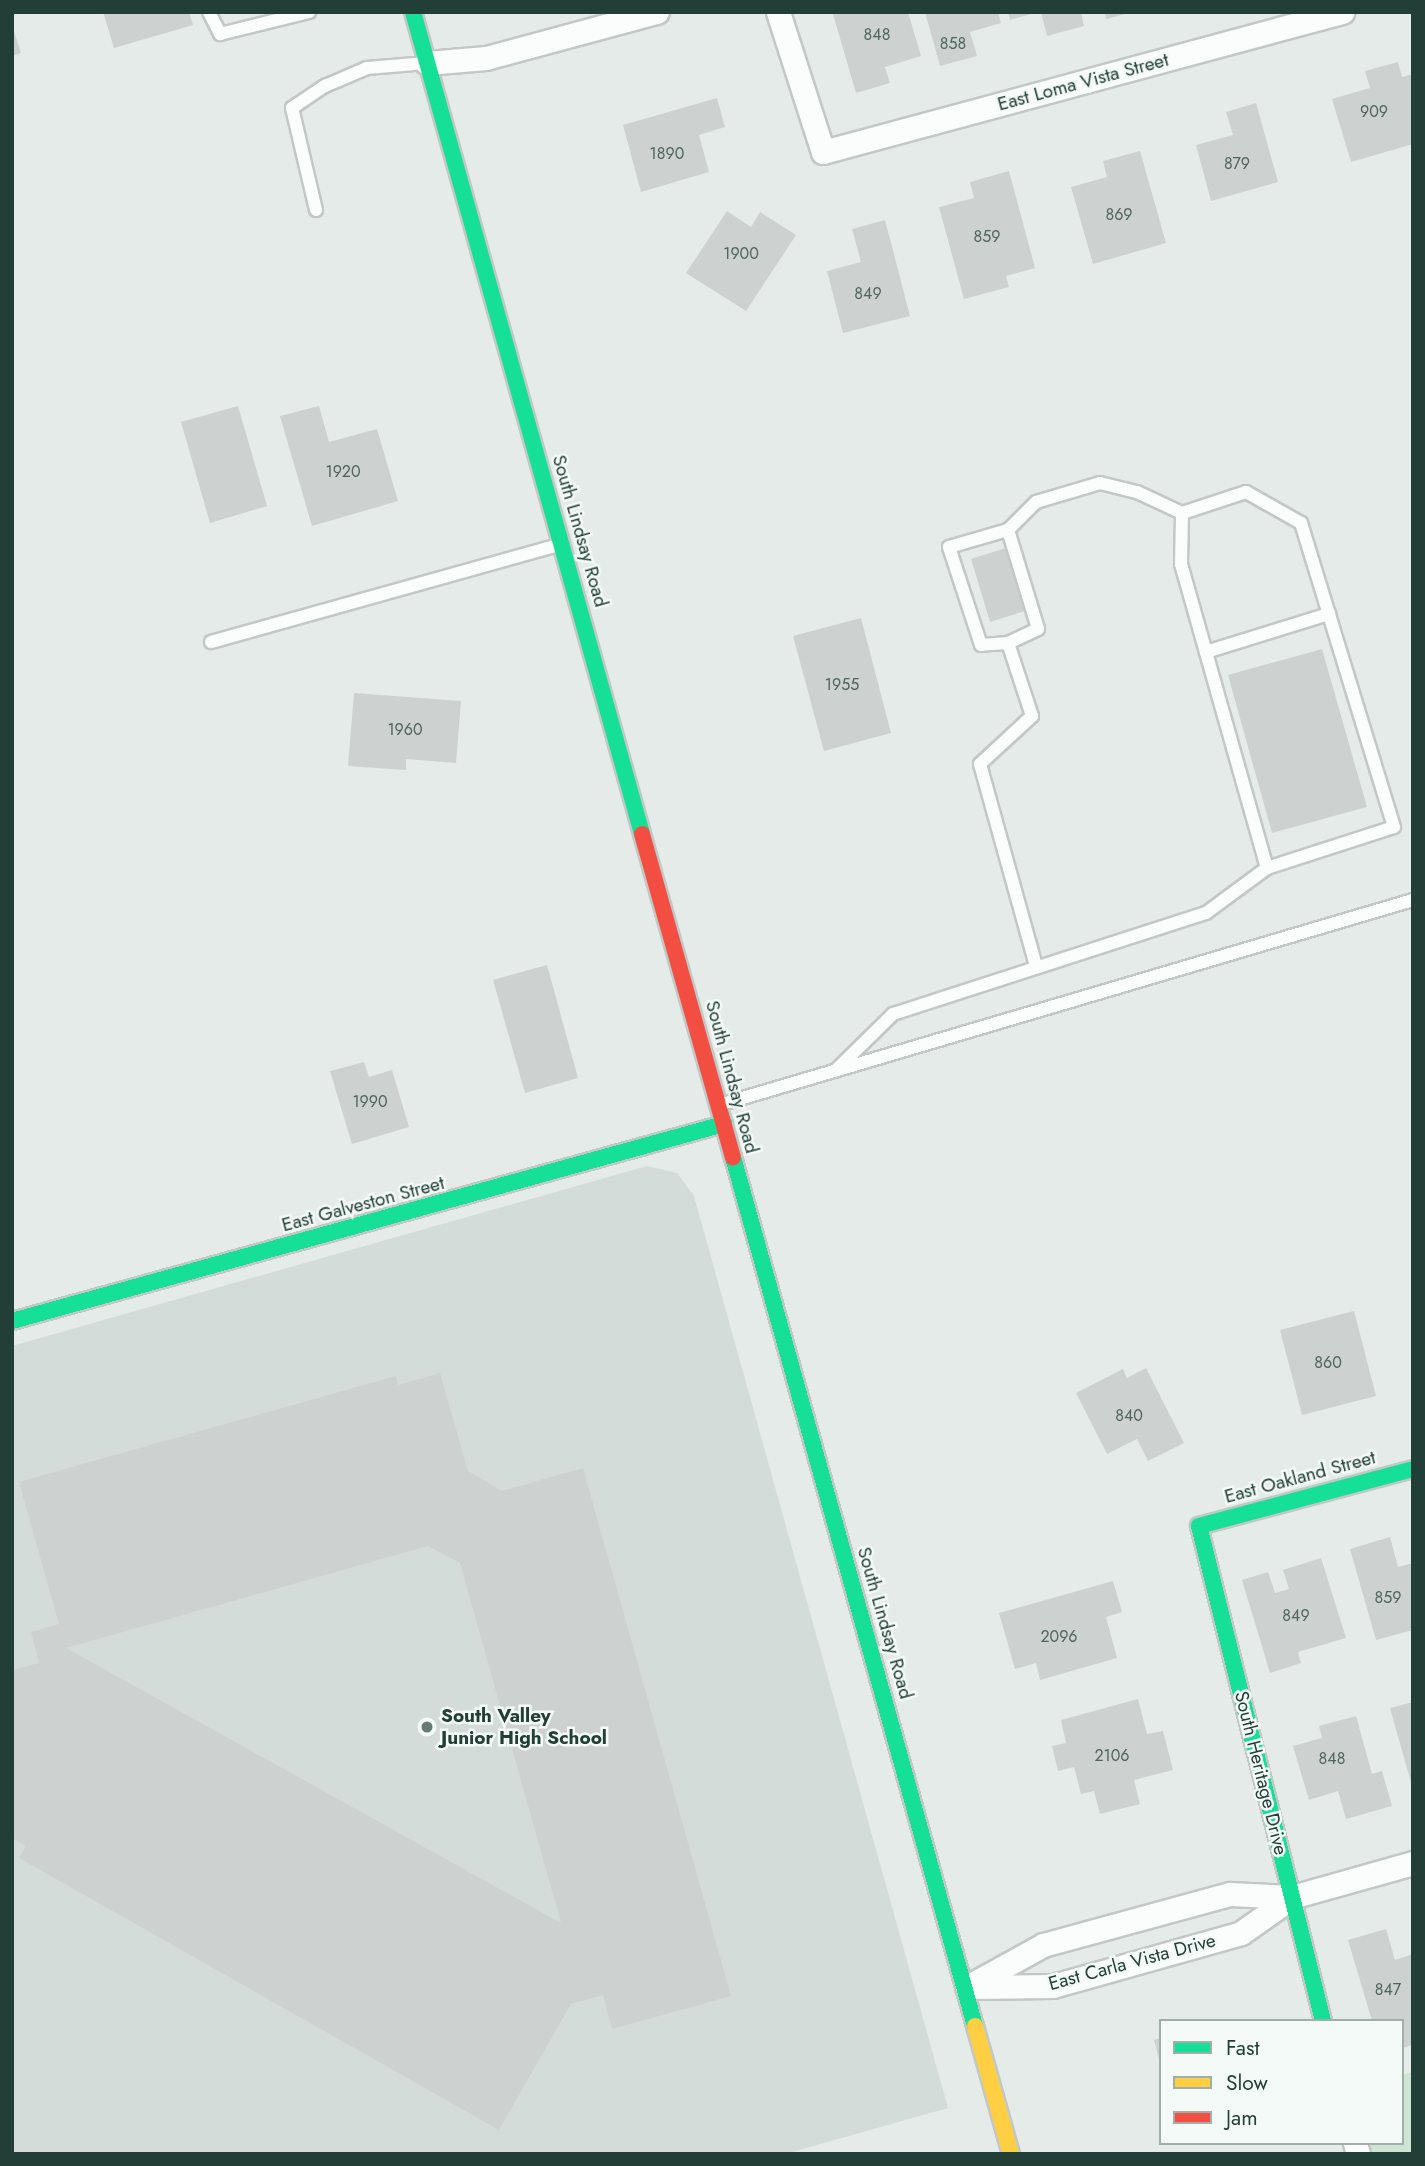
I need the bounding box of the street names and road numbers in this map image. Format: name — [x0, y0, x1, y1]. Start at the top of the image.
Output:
street label: East Loma Vista Street — [995, 48, 1171, 116]
street label: South Lindsay Road — [547, 452, 613, 610]
street label: South Lindsay Road — [701, 998, 763, 1156]
street label: East Galveston Street — [279, 1171, 447, 1237]
street label: East Oakland Street — [1222, 1446, 1378, 1508]
street label: South Lindsay Road — [852, 1544, 918, 1702]
street label: South Heritage Drive — [1230, 1689, 1292, 1857]
street label: East Carla Vista Drive — [1046, 1929, 1218, 1995]

